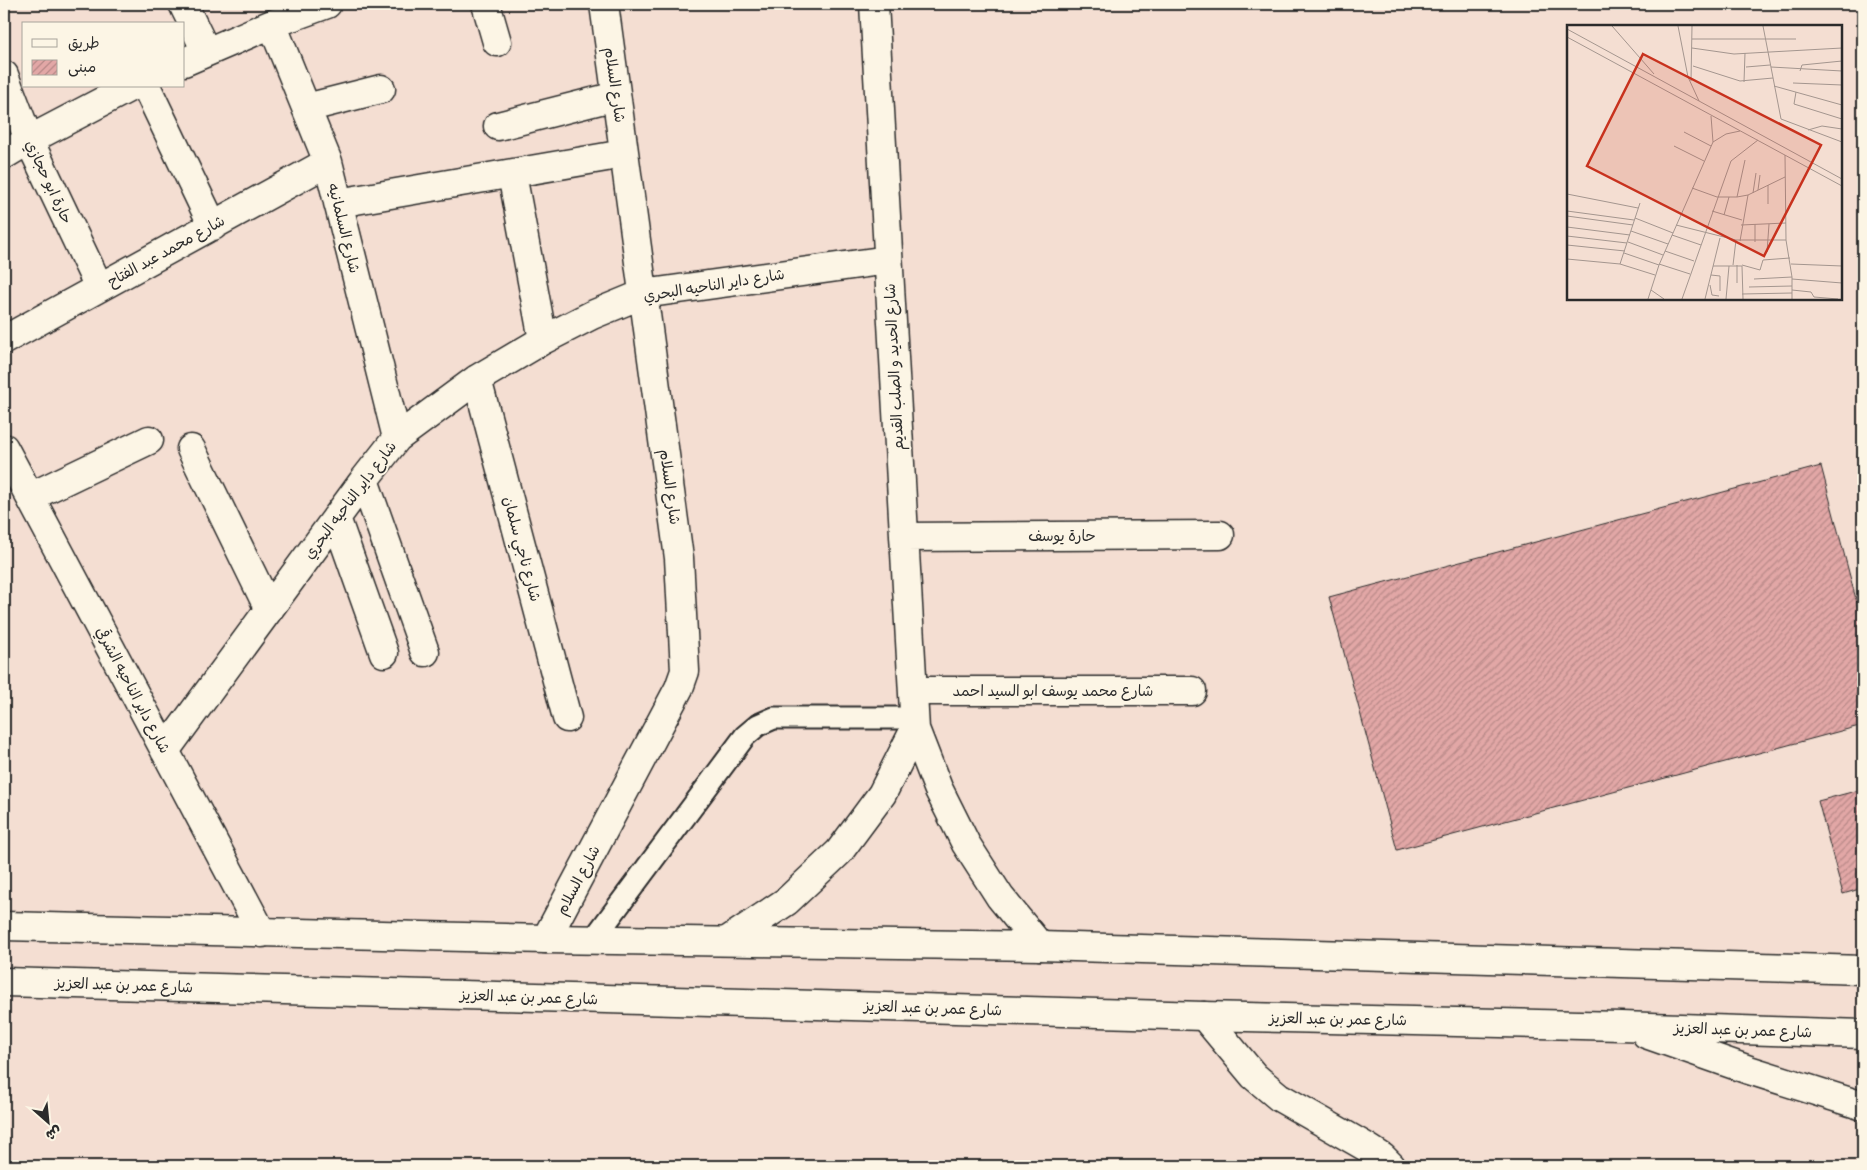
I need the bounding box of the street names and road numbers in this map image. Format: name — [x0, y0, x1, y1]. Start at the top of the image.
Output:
street label: شارع السلام — [597, 46, 629, 124]
street label: حارة ابو حجازي — [18, 137, 76, 229]
street label: شارع السلمانيه — [320, 181, 364, 276]
street label: شارع محمد عبد الفتاح — [104, 211, 230, 294]
street label: شارع داير الناحيه البحري — [642, 265, 786, 309]
street label: شارع الحديد و الصلب القديم — [881, 283, 911, 451]
street label: شارع داير الناحيه البحري — [300, 438, 403, 565]
street label: شارع السلام — [652, 448, 684, 526]
street label: شارع ناجي سلمان — [495, 494, 545, 605]
street label: حارة يوسف — [1028, 527, 1096, 549]
street label: شارع داير الناحيه الشرقي — [88, 623, 176, 758]
street label: شارع محمد يوسف ابو السيد احمد — [953, 682, 1153, 704]
street label: شارع السلام — [552, 842, 607, 920]
street label: شارع عمر بن عبد العزيز — [53, 974, 193, 1000]
street label: شارع عمر بن عبد العزيز — [458, 986, 598, 1012]
street label: شارع عمر بن عبد العزيز — [862, 997, 1002, 1023]
street label: شارع عمر بن عبد العزيز — [1267, 1009, 1407, 1033]
street label: شارع عمر بن عبد العزيز — [1672, 1019, 1812, 1045]

